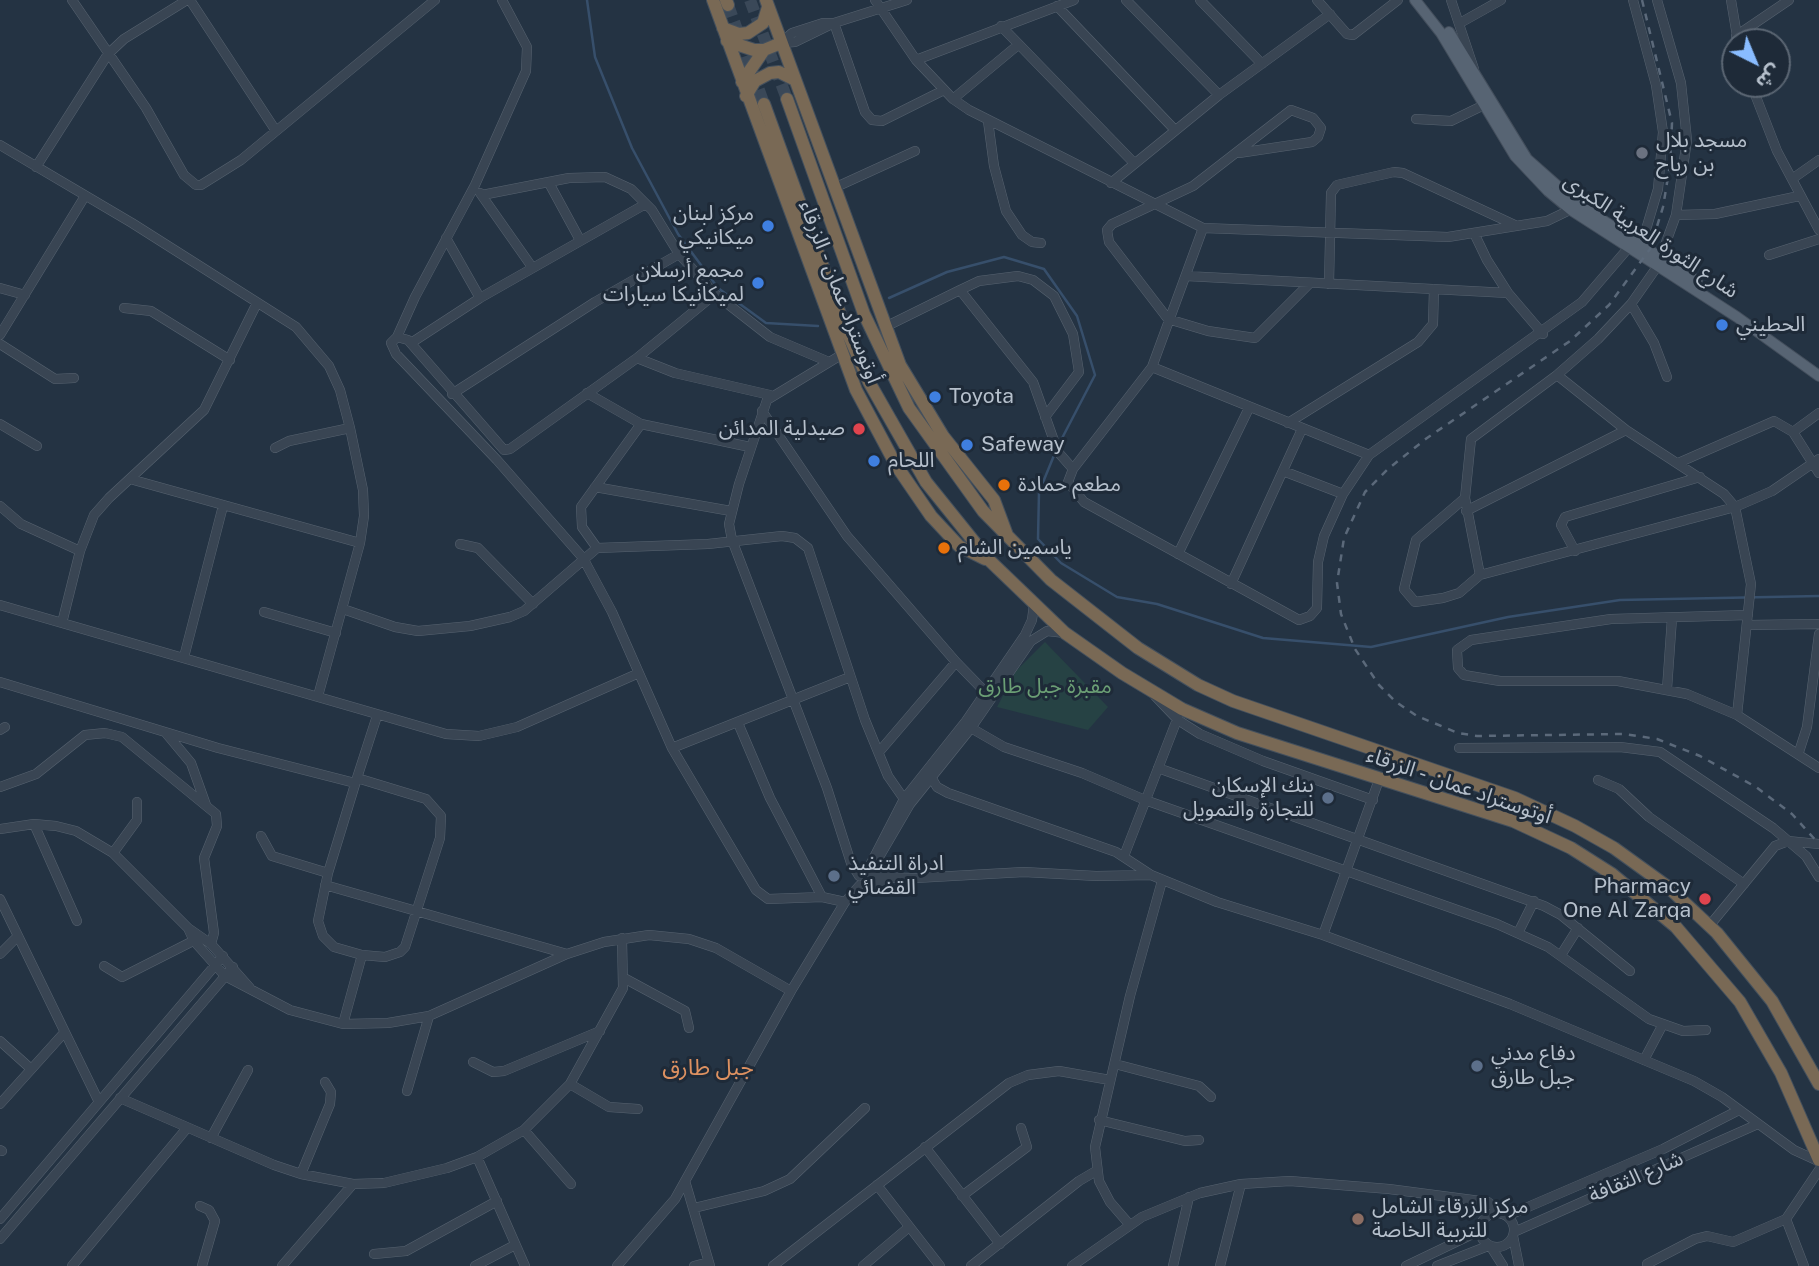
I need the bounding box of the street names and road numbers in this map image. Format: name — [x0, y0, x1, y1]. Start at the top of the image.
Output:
street label: شارع الثورة العربية الكبرى — [1559, 168, 1743, 304]
street label: أوتوستراد عمان - الزرقاء — [793, 197, 887, 387]
street label: أوتوستراد عمان - الزرقاء — [1363, 743, 1555, 829]
street label: شارع الثقافة — [1585, 1146, 1687, 1208]

